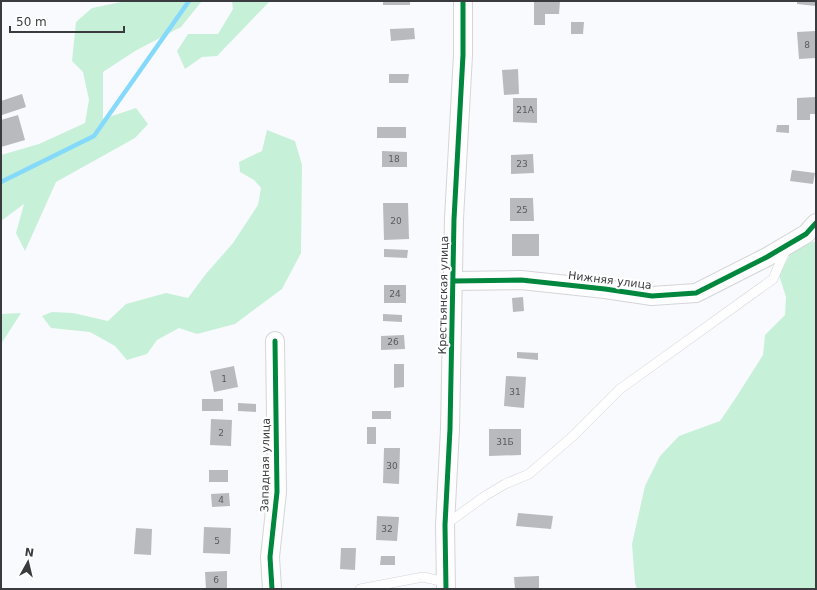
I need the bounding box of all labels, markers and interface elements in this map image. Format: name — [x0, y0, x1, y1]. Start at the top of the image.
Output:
scale bar — [10, 8, 124, 34]
text: 50 m — [16, 15, 47, 29]
house number: 8 — [804, 40, 810, 50]
house number: 21А — [516, 105, 535, 115]
house number: 18 — [388, 154, 400, 164]
house number: 23 — [516, 159, 528, 169]
house number: 25 — [516, 205, 528, 215]
house number: 20 — [390, 216, 402, 226]
street label: Крестьянская улица — [436, 236, 451, 355]
street label: Нижняя улица — [567, 269, 653, 292]
house number: 24 — [389, 289, 401, 299]
house number: 26 — [387, 337, 399, 347]
house number: 1 — [221, 374, 227, 384]
house number: 31 — [509, 387, 521, 397]
street label: Западная улица — [258, 418, 273, 512]
house number: 2 — [218, 428, 224, 438]
house number: 31Б — [496, 437, 514, 447]
house number: 30 — [386, 461, 398, 471]
house number: 4 — [218, 495, 224, 505]
house number: 32 — [381, 524, 393, 534]
house number: 5 — [214, 536, 220, 546]
north arrow — [8, 542, 48, 582]
text: N — [24, 546, 35, 560]
house number: 6 — [213, 575, 219, 585]

